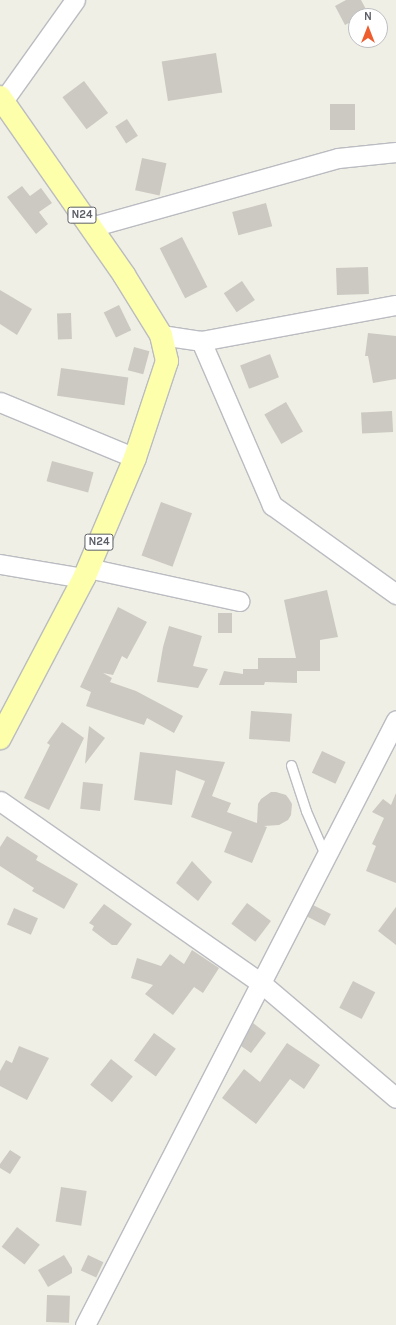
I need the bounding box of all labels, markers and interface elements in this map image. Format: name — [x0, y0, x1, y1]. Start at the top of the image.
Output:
north arrow — [348, 8, 388, 48]
text: N — [364, 10, 372, 23]
road number: N24 — [67, 206, 97, 224]
road number: N24 — [84, 533, 114, 551]

